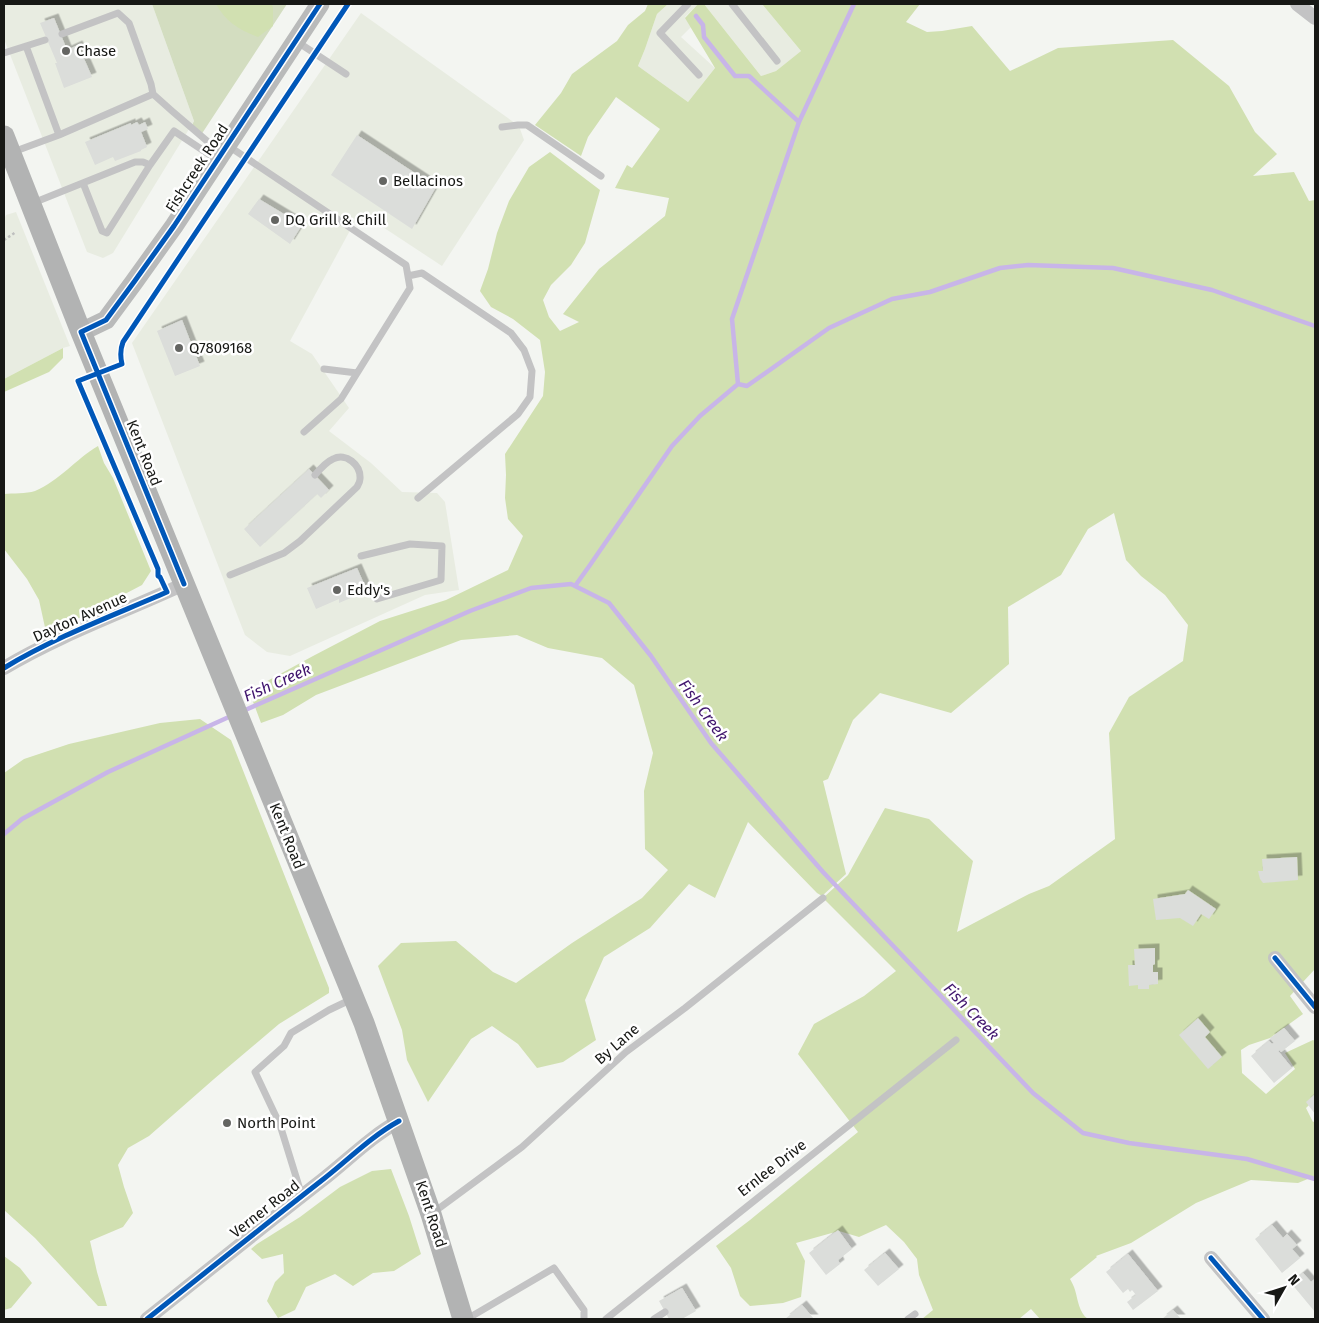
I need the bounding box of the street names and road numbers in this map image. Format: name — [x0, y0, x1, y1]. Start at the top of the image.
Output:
street label: Fishcreek Road — [162, 120, 232, 216]
street label: Kent Road — [123, 417, 165, 489]
street label: Dayton Avenue — [30, 588, 130, 646]
street label: Kent Road — [266, 800, 308, 872]
street label: By Lane — [591, 1020, 643, 1068]
street label: Ernlee Drive — [734, 1136, 810, 1200]
street label: Verner Road — [227, 1176, 303, 1242]
street label: Kent Road — [412, 1178, 450, 1250]

